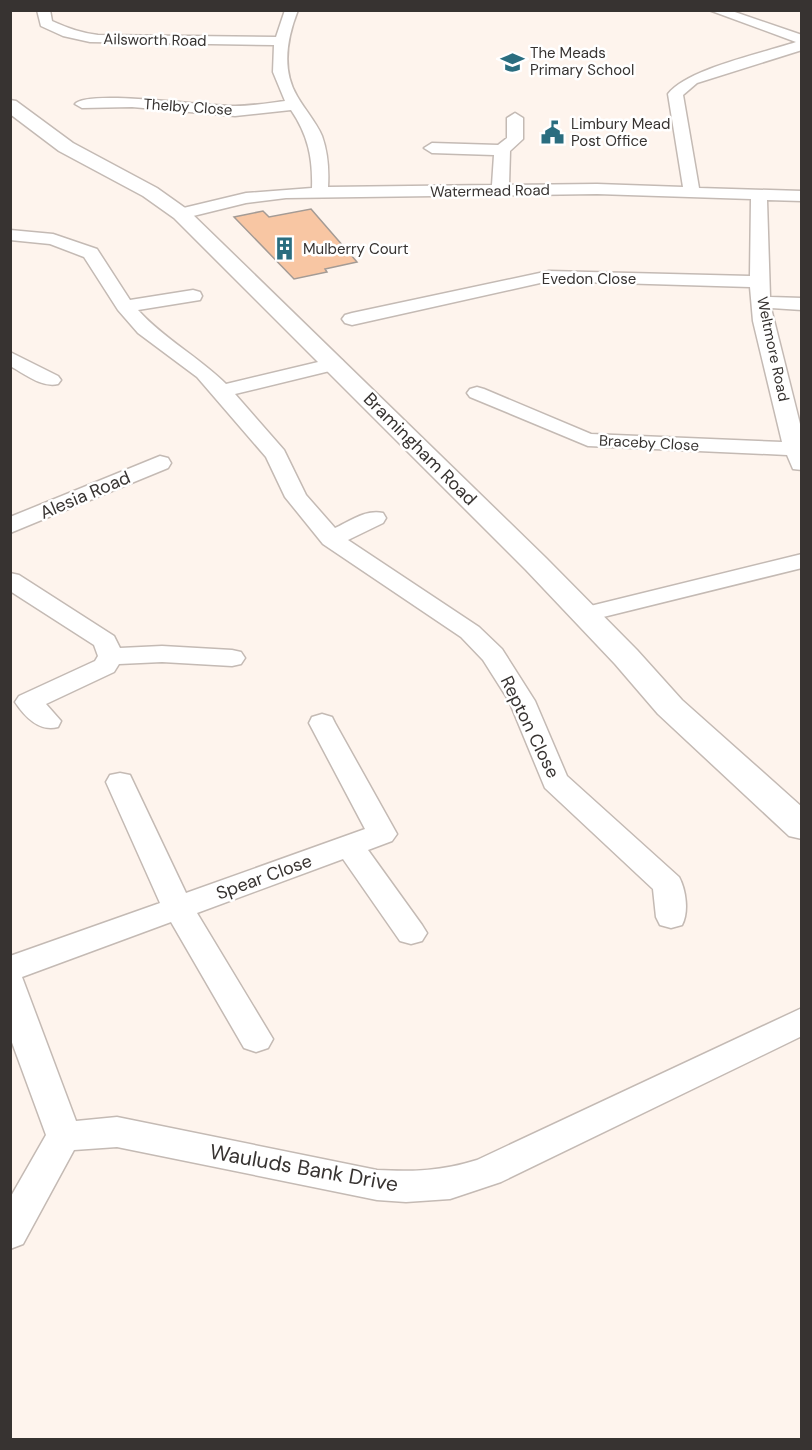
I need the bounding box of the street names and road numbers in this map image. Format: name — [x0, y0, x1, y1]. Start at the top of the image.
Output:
street label: Ailsworth Road — [103, 29, 207, 51]
street label: Thelby Close — [143, 94, 233, 120]
street label: Watermead Road — [430, 180, 550, 202]
street label: Evedon Close — [542, 269, 636, 289]
street label: Weltmore Road — [752, 295, 794, 403]
street label: Bramingham Road — [358, 387, 482, 511]
street label: Braceby Close — [599, 430, 699, 456]
street label: Alesia Road — [36, 465, 134, 525]
street label: Repton Close — [495, 672, 565, 782]
street label: Spear Close — [213, 849, 315, 905]
street label: Wauluds Bank Drive — [208, 1138, 400, 1198]

